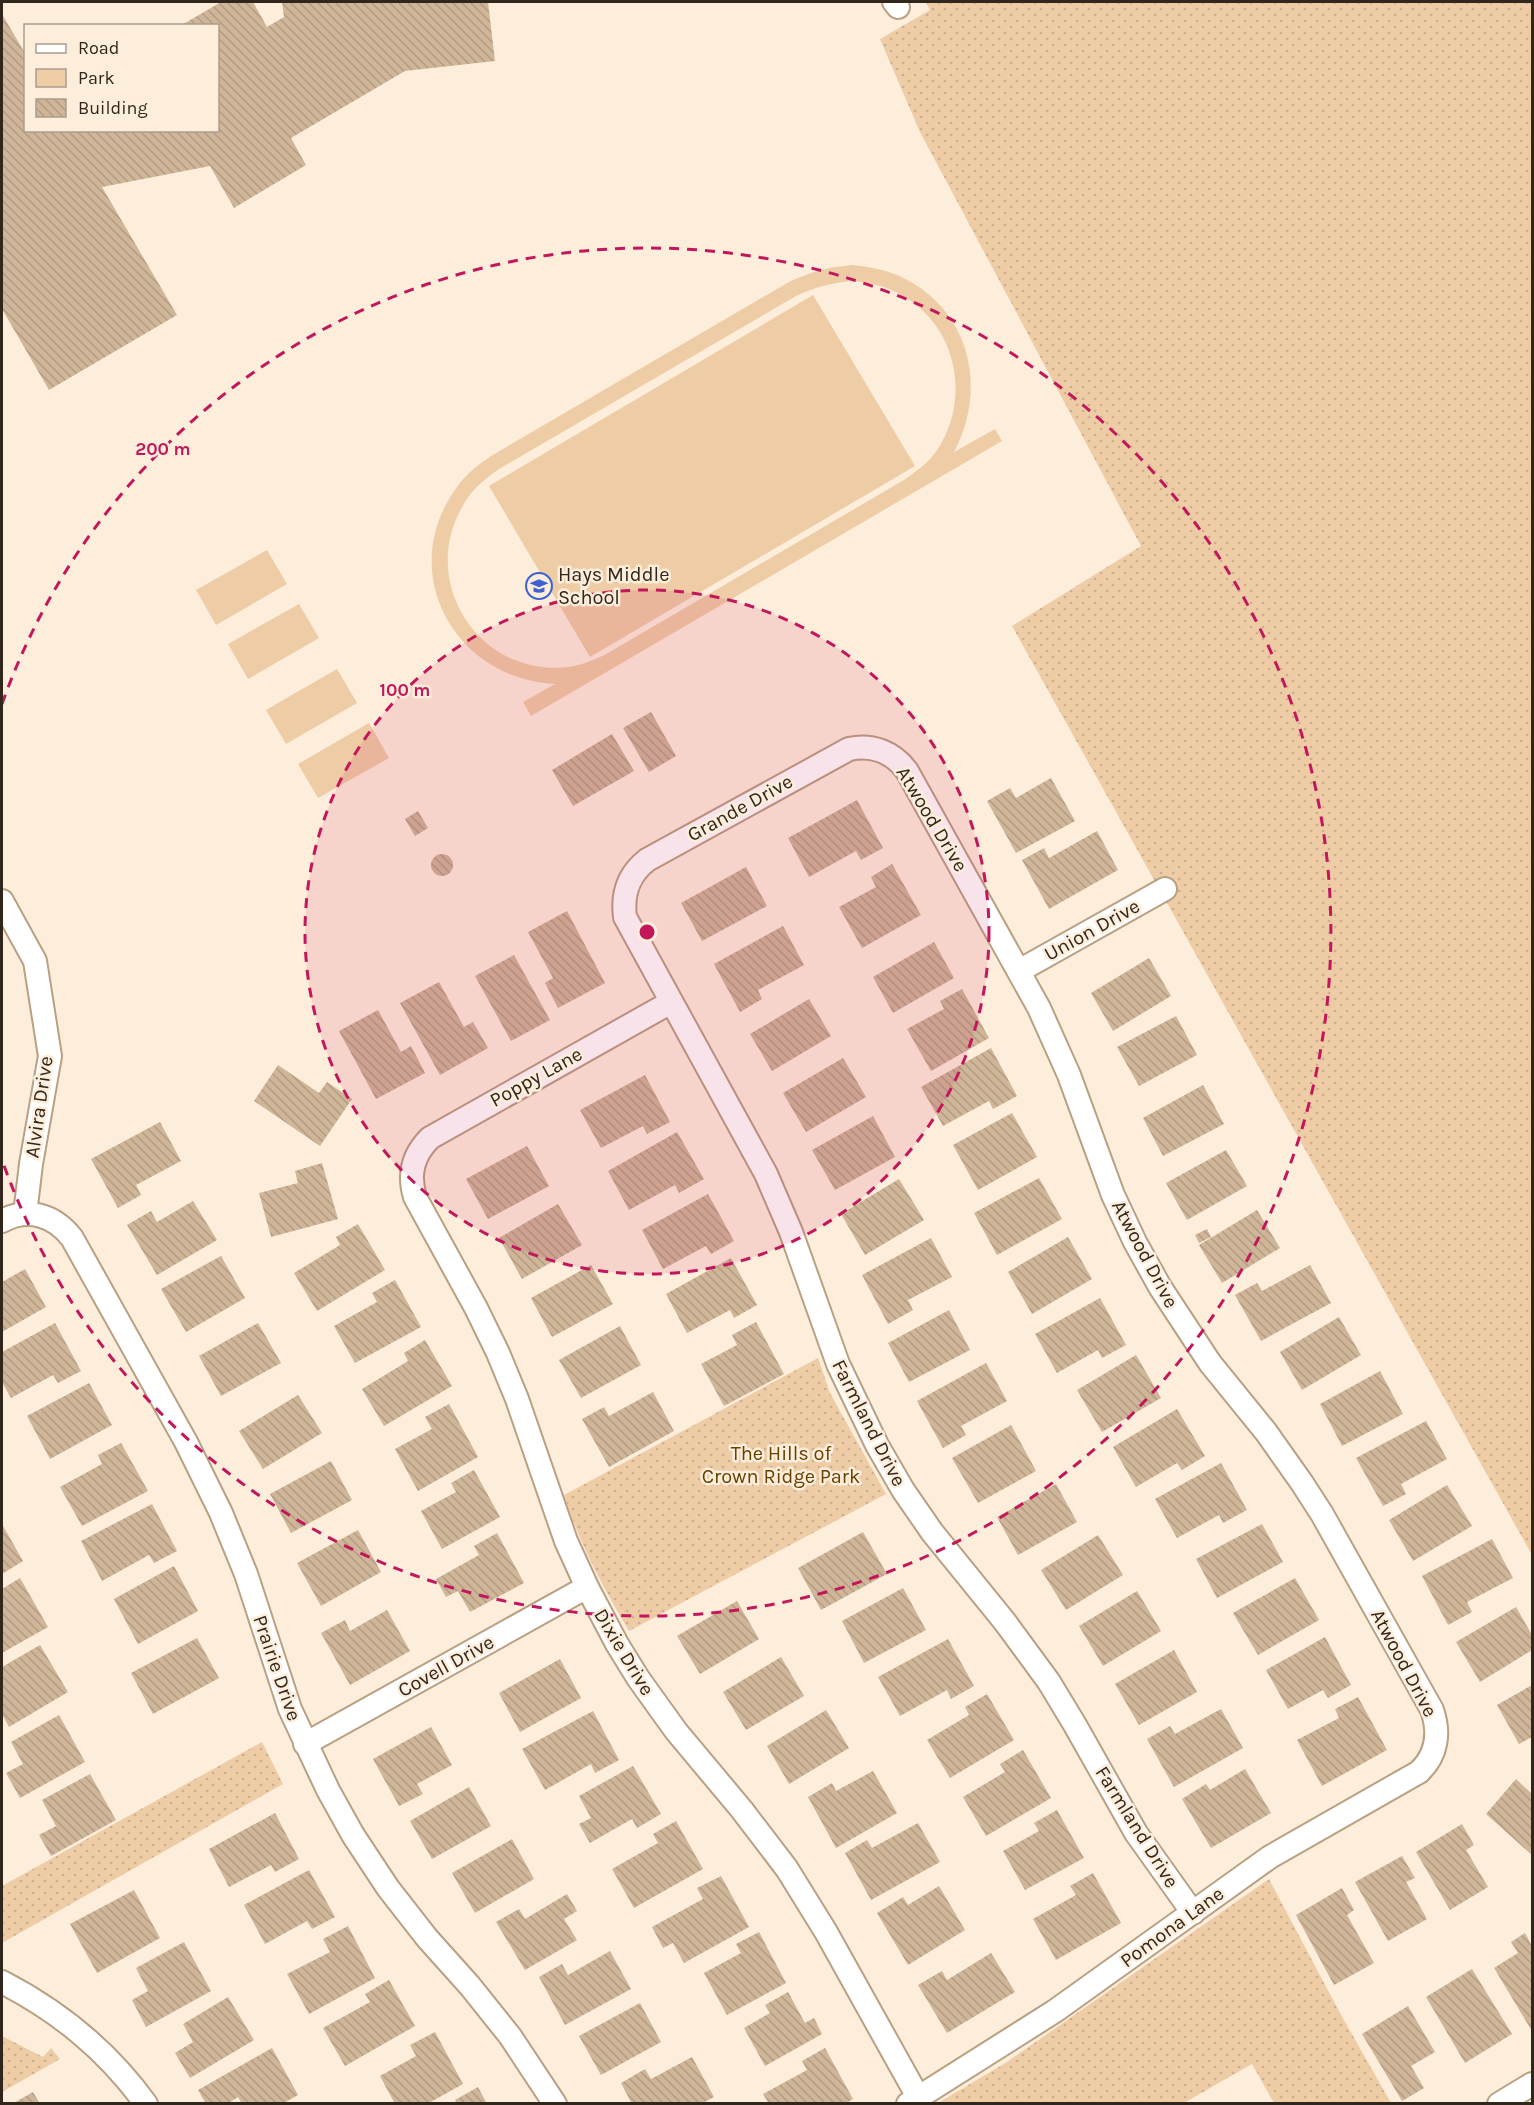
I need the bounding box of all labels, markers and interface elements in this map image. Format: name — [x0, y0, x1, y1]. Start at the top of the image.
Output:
legend — [24, 24, 219, 132]
text: Road — [78, 37, 119, 59]
text: Park — [78, 67, 115, 89]
text: Building — [78, 97, 148, 119]
text: 200 m — [135, 438, 191, 460]
place label: Hays Middle School — [558, 563, 669, 609]
school or university icon: Hays Middle School — [524, 571, 554, 601]
text: 100 m — [380, 679, 430, 701]
street label: Atwood Drive — [892, 762, 972, 876]
street label: Grande Drive — [683, 770, 797, 846]
street label: Union Drive — [1040, 894, 1144, 966]
centre of rings — [637, 922, 657, 942]
street label: Poppy Lane — [486, 1042, 586, 1112]
street label: Alvira Drive — [20, 1054, 58, 1160]
street label: Atwood Drive — [1107, 1196, 1183, 1312]
street label: Farmland Drive — [827, 1356, 911, 1490]
park label: The Hills of Crown Ridge Park — [702, 1442, 860, 1488]
street label: Dixie Drive — [589, 1604, 659, 1700]
street label: Atwood Drive — [1366, 1605, 1442, 1721]
street label: Prairie Drive — [248, 1612, 306, 1724]
street label: Covell Drive — [394, 1630, 498, 1702]
street label: Farmland Drive — [1090, 1762, 1184, 1892]
street label: Pomona Lane — [1116, 1882, 1228, 1972]

